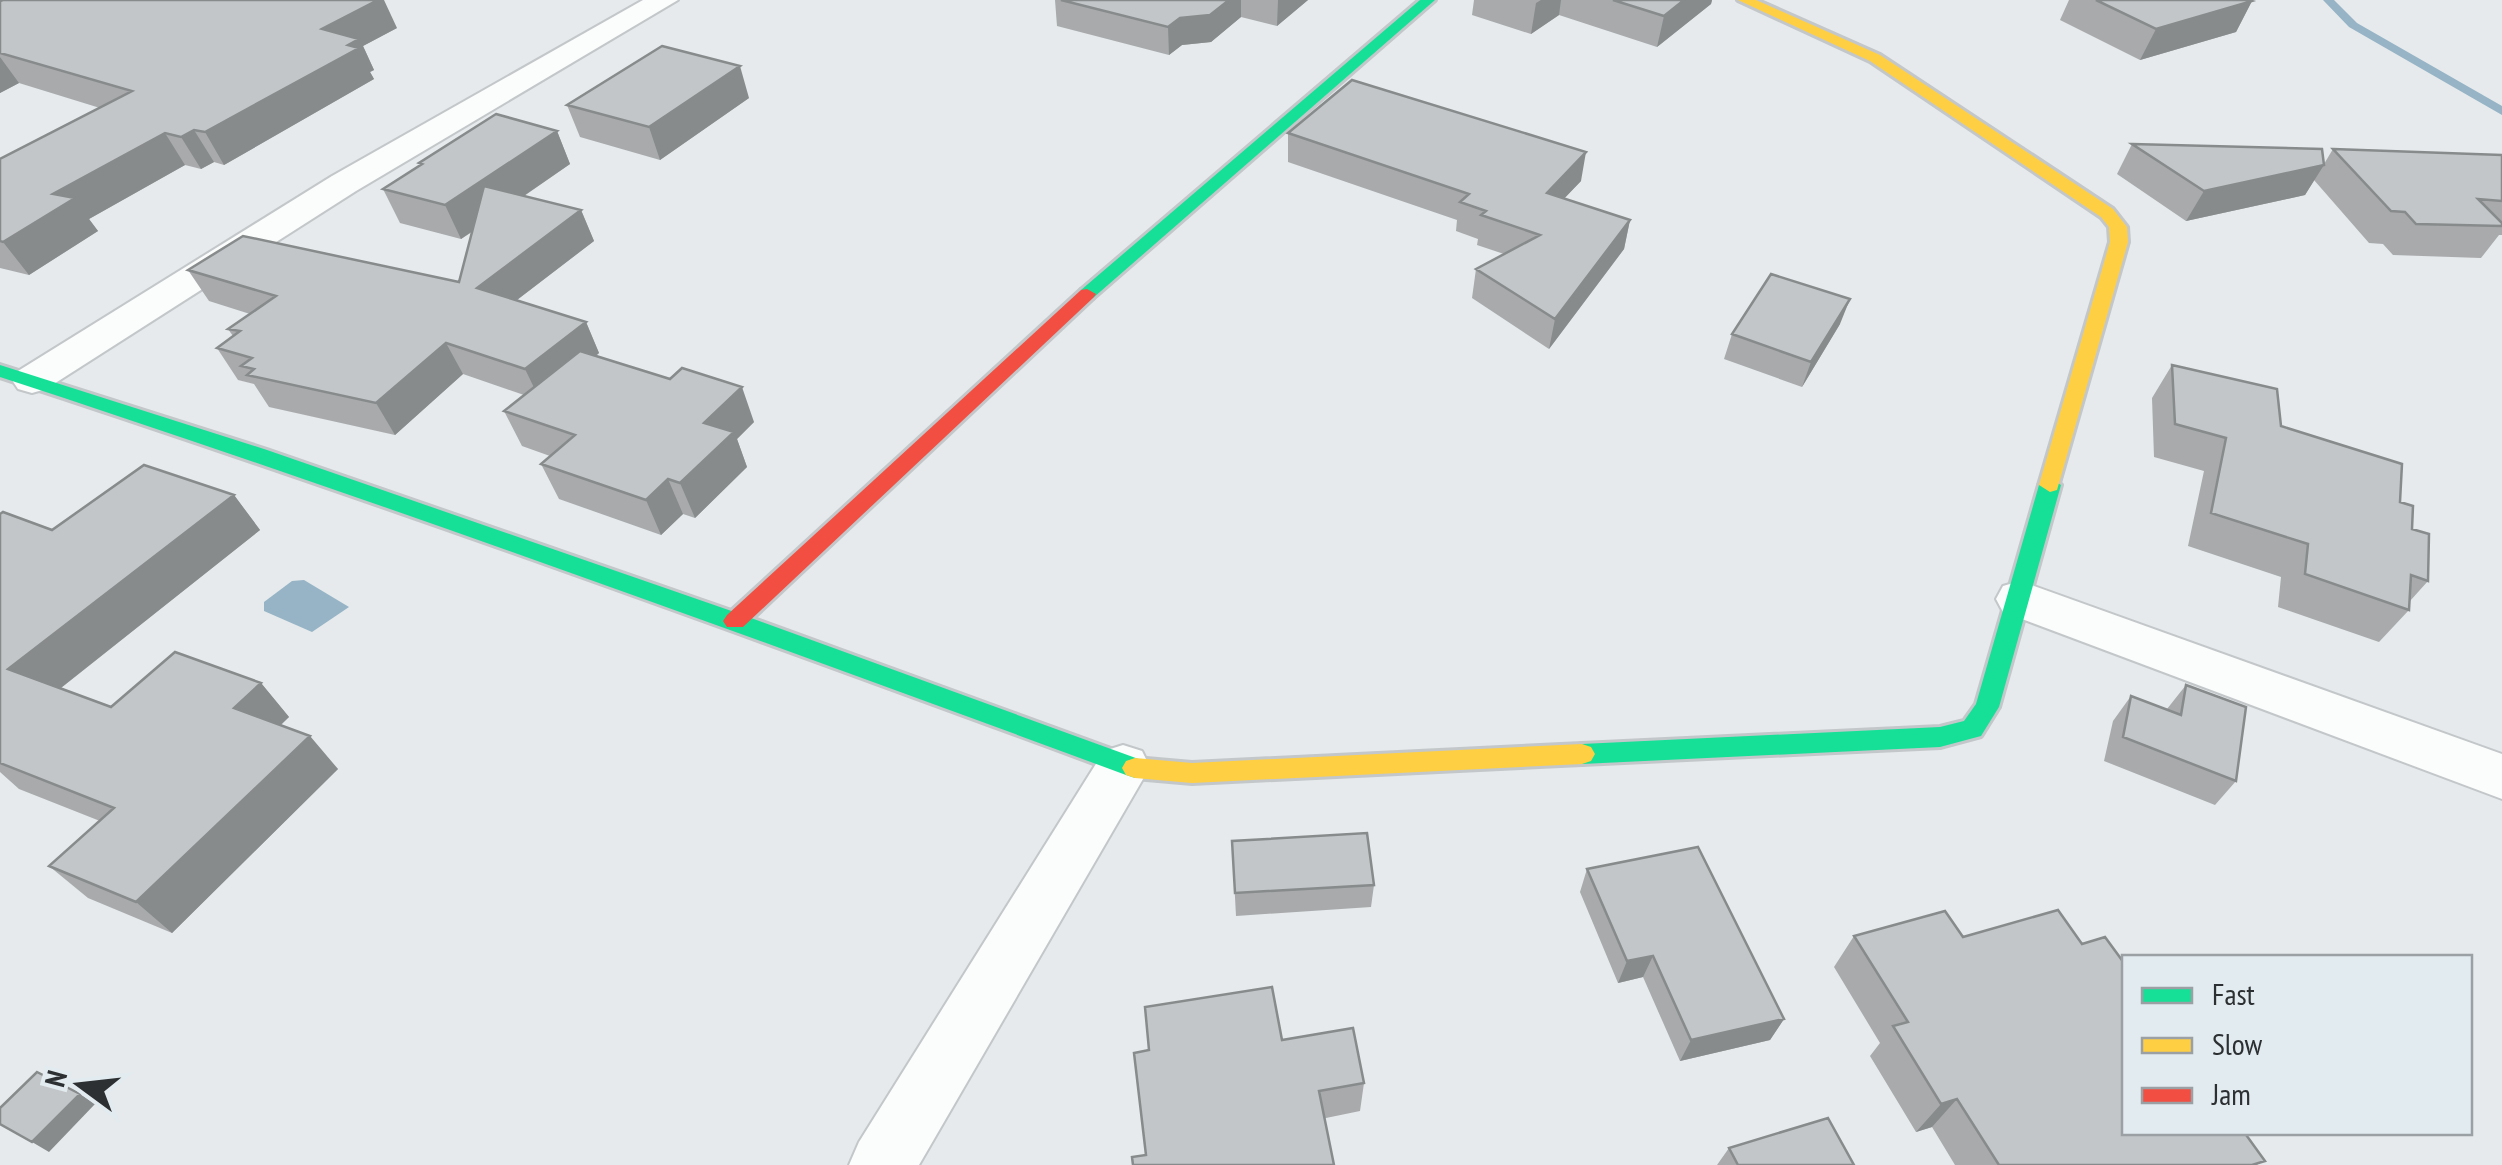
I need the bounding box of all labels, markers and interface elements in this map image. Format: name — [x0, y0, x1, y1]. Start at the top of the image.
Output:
legend — [2122, 955, 2472, 1135]
text: Fast — [2212, 974, 2256, 1013]
text: Slow — [2212, 1024, 2263, 1063]
north arrow — [30, 1035, 130, 1135]
text: N — [36, 1066, 75, 1090]
text: Jam — [2211, 1074, 2251, 1113]

